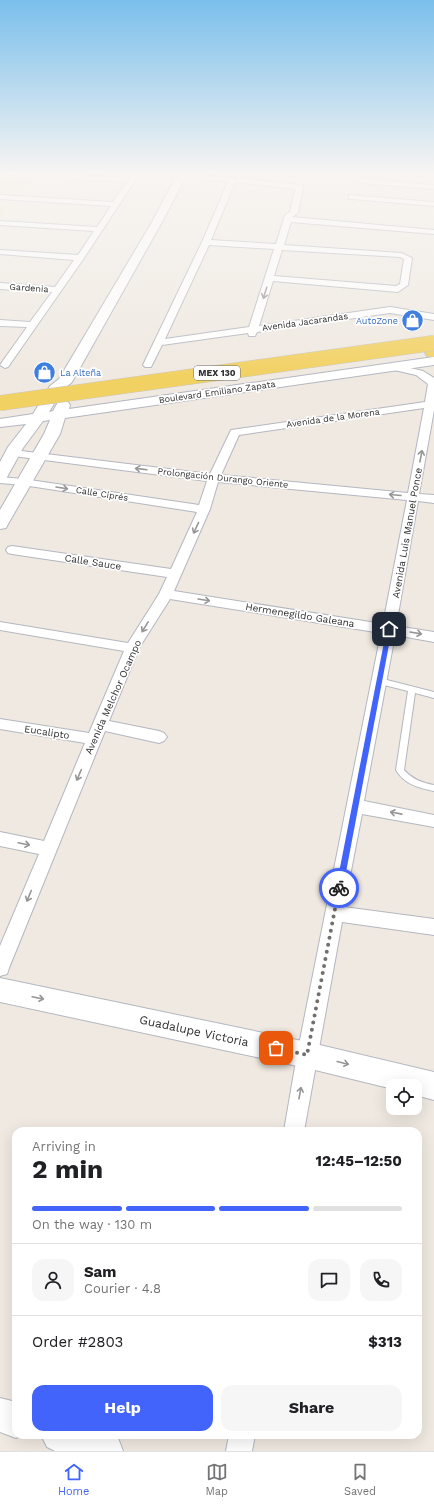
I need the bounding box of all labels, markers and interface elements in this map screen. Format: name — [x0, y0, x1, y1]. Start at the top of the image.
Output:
street label: Gardenia — [9, 282, 49, 294]
one-way arrow — [261, 286, 268, 299]
shop icon: AutoZone — [400, 308, 426, 334]
street label: Avenida Jacarandas — [261, 311, 349, 333]
place label: AutoZone — [356, 316, 398, 326]
shop icon: La Alteña — [31, 360, 57, 386]
road number: MEX 130 — [194, 366, 240, 380]
place label: La Alteña — [60, 368, 101, 378]
street label: Boulevard Emiliano Zapata — [158, 379, 276, 405]
street label: Avenida de la Morena — [286, 406, 380, 430]
one-way arrow — [417, 450, 425, 463]
one-way arrow — [135, 465, 148, 472]
street label: Prolongación Durango Oriente — [157, 466, 289, 490]
street label: Avenida Luis Manuel Ponce — [390, 467, 424, 599]
one-way arrow — [55, 484, 68, 492]
street label: Calle Ciprés — [75, 485, 129, 503]
one-way arrow — [389, 491, 402, 498]
one-way arrow — [192, 521, 199, 533]
street label: Calle Sauce — [64, 552, 122, 572]
one-way arrow — [197, 596, 210, 604]
street label: Hermenegildo Galeana — [245, 601, 356, 629]
pin — [372, 612, 406, 646]
icon: home — [378, 618, 400, 640]
one-way arrow — [141, 621, 149, 632]
one-way arrow — [409, 630, 422, 638]
street label: Avenida Melchor Ocampo — [83, 638, 143, 756]
street label: Eucalipto — [24, 723, 70, 741]
one-way arrow — [74, 769, 82, 781]
one-way arrow — [390, 809, 403, 817]
one-way arrow — [17, 841, 30, 849]
courier — [319, 868, 359, 908]
icon: bike — [328, 877, 350, 899]
one-way arrow — [25, 889, 32, 901]
one-way arrow — [31, 994, 44, 1002]
street label: Guadalupe Victoria — [138, 1013, 250, 1049]
pin — [259, 1031, 293, 1065]
icon: bag — [265, 1037, 287, 1059]
one-way arrow — [336, 1060, 349, 1068]
map controls — [386, 1079, 422, 1115]
button: locate — [386, 1079, 422, 1115]
one-way arrow — [296, 1086, 304, 1099]
text: Arriving in — [32, 1139, 96, 1154]
text: 12:45–12:50 — [316, 1152, 402, 1170]
text: 2 min — [32, 1154, 103, 1184]
text: On the way · 130 m — [32, 1217, 152, 1232]
button: person — [32, 1259, 74, 1301]
button: chat — [308, 1259, 350, 1301]
button: phone — [360, 1259, 402, 1301]
text: Sam — [84, 1263, 116, 1281]
text: Courier · 4.8 — [84, 1281, 161, 1296]
text: Order #2803 — [32, 1333, 123, 1351]
text: $313 — [368, 1333, 402, 1351]
button: Help — [32, 1385, 213, 1431]
button: Share — [221, 1385, 402, 1431]
tab: Home — [58, 1461, 89, 1498]
tab: Map — [205, 1461, 228, 1498]
tab: Saved — [344, 1461, 376, 1498]

